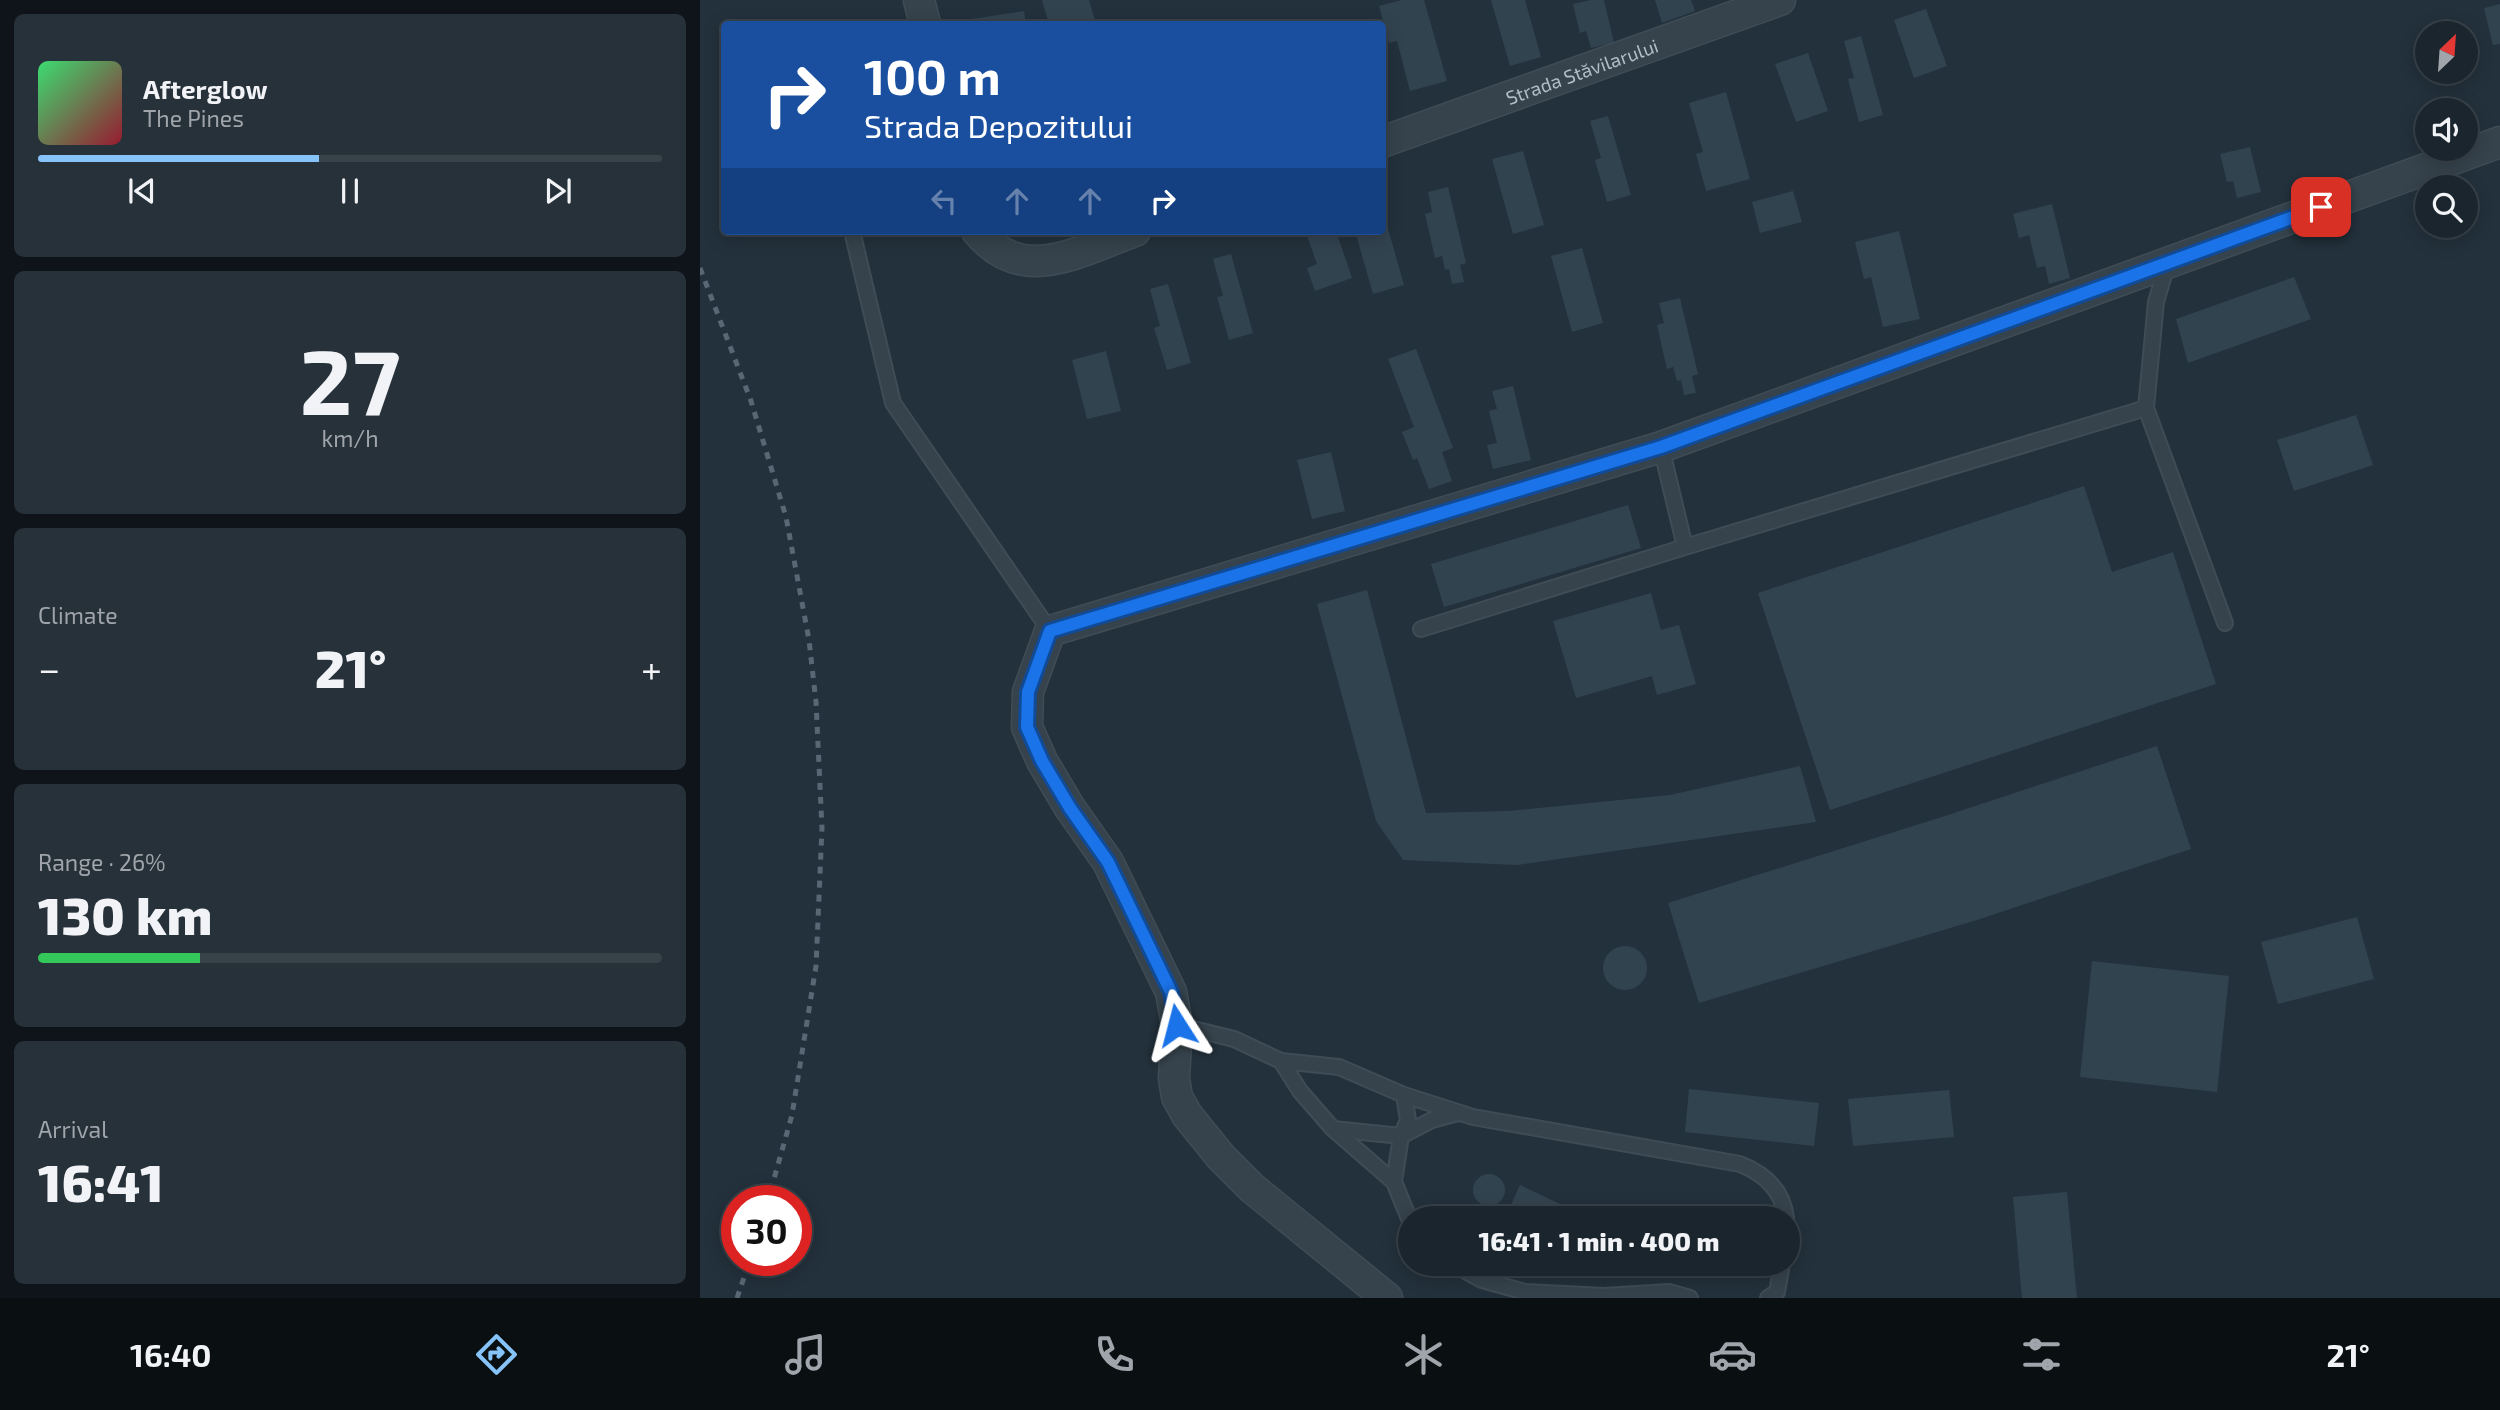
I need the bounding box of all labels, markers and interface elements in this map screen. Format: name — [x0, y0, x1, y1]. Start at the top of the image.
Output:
north arrow — [2415, 21, 2478, 84]
map controls — [2415, 21, 2478, 238]
street label: Strada Stăvilarului — [1502, 33, 1661, 109]
text: 100 m — [864, 46, 1001, 105]
icon: right — [749, 49, 840, 140]
text: Afterglow — [143, 73, 268, 104]
button: sound — [2415, 98, 2478, 161]
text: The Pines — [143, 104, 244, 132]
text: Strada Depozitului — [864, 106, 1133, 144]
icon: previous — [123, 172, 161, 210]
icon: pause — [331, 172, 369, 210]
icon: next — [539, 172, 577, 210]
button: search — [2415, 175, 2478, 238]
pin — [2291, 177, 2351, 237]
icon: left — [925, 182, 963, 220]
icon: ahead — [998, 182, 1036, 220]
icon: ahead — [1071, 182, 1109, 220]
icon: right — [1144, 182, 1182, 220]
icon: arrive — [2302, 188, 2340, 226]
text: 27 — [300, 324, 400, 433]
text: km/h — [321, 424, 379, 452]
text: Climate — [38, 601, 118, 629]
text: 21° — [315, 636, 386, 698]
text: − — [38, 645, 60, 691]
text: + — [641, 645, 662, 691]
text: Range · 26% — [38, 848, 166, 876]
text: 130 km — [38, 883, 212, 945]
position arrow — [1140, 988, 1214, 1062]
text: Arrival — [38, 1115, 108, 1143]
text: 16:41 — [38, 1150, 164, 1212]
speed limit sign: 30 — [721, 1185, 812, 1276]
text: 16:41 · 1 min · 400 m — [1478, 1225, 1720, 1256]
icon: directions — [472, 1330, 521, 1379]
icon: music — [781, 1330, 830, 1379]
icon: phone — [1090, 1330, 1139, 1379]
icon: climate — [1399, 1330, 1448, 1379]
icon: car — [1708, 1330, 1757, 1379]
icon: filters — [2017, 1330, 2066, 1379]
text: 16:40 — [130, 1335, 212, 1373]
text: 21° — [2326, 1335, 2370, 1373]

